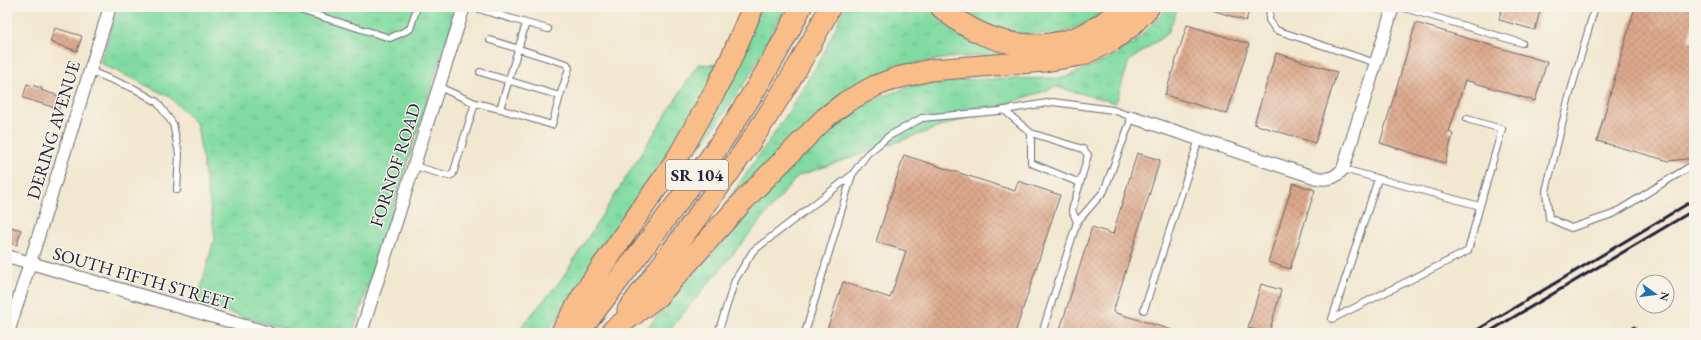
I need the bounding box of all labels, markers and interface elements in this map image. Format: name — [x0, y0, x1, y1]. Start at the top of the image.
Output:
street label: DERING AVENUE — [21, 58, 85, 202]
street label: FORNOF ROAD — [364, 100, 426, 230]
road number: SR 104 — [666, 160, 728, 190]
street label: SOUTH FIFTH STREET — [50, 241, 236, 315]
north arrow — [1635, 274, 1675, 314]
text: N — [1657, 290, 1673, 303]

